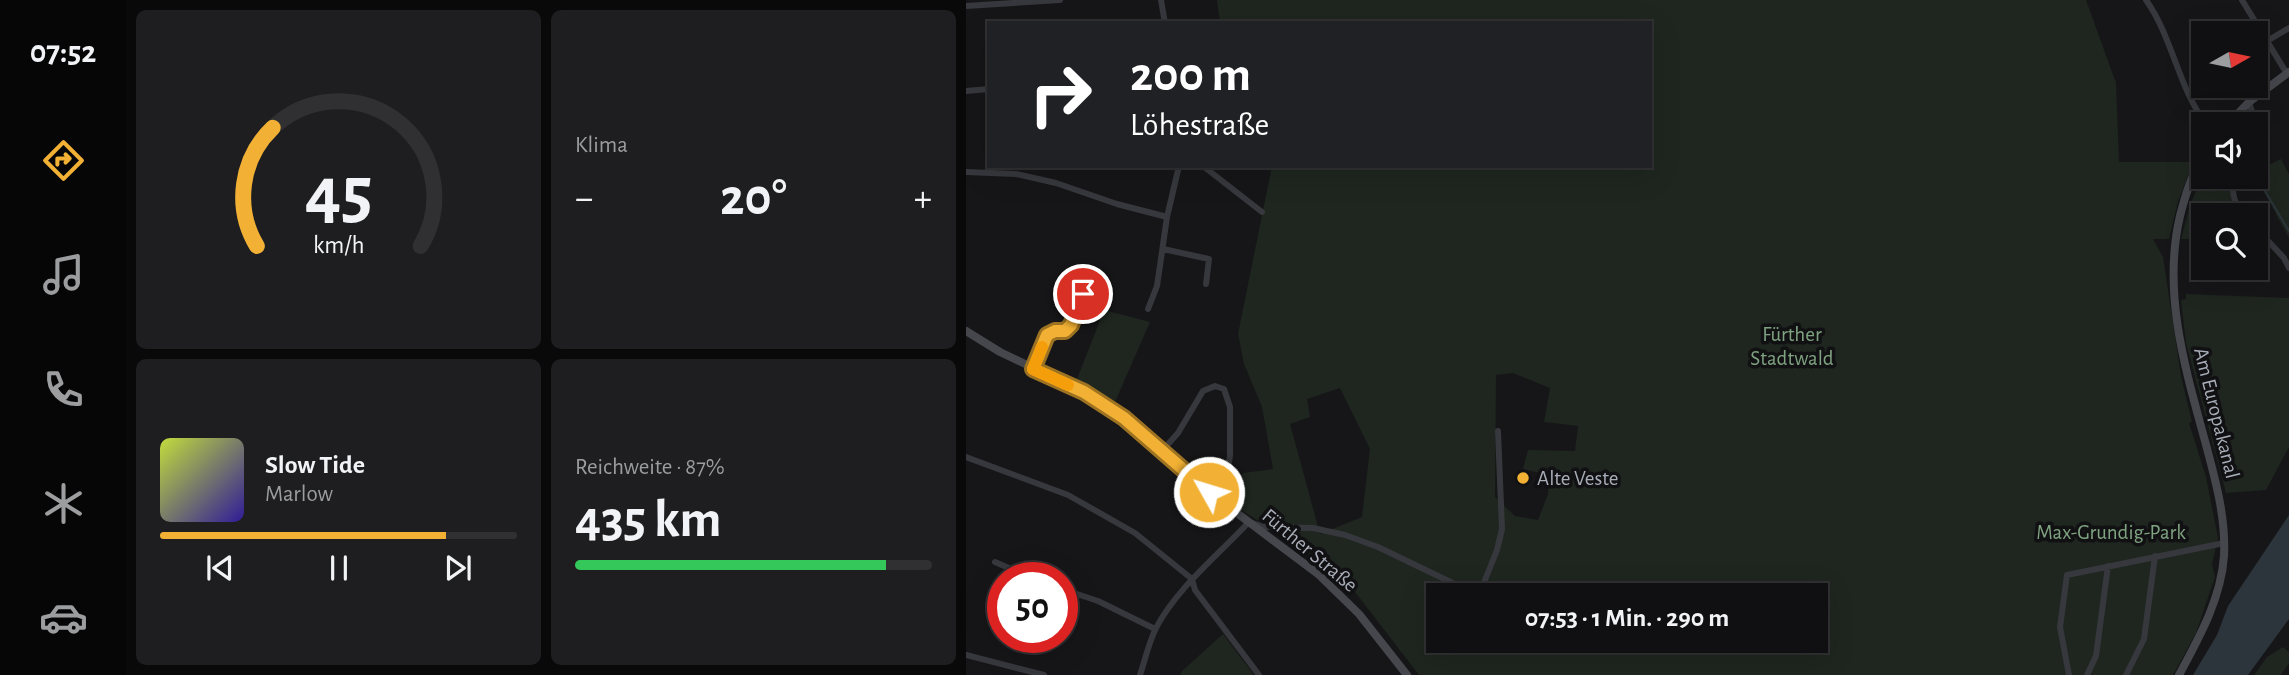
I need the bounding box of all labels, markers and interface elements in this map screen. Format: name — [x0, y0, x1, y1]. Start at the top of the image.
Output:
north arrow — [2191, 21, 2268, 98]
map controls — [2191, 21, 2268, 280]
text: 07:52 — [30, 36, 96, 68]
icon: right — [1015, 49, 1106, 140]
text: 200 m — [1130, 51, 1251, 100]
text: Löhestraße — [1130, 109, 1269, 141]
button: sound — [2191, 112, 2268, 189]
text: Klima — [575, 134, 628, 157]
icon: directions — [39, 136, 88, 185]
text: 45 — [304, 158, 373, 231]
text: 20° — [720, 172, 787, 224]
text: − — [575, 180, 593, 218]
text: + — [914, 180, 932, 218]
button: search — [2191, 203, 2268, 280]
text: km/h — [313, 232, 364, 257]
icon: music — [39, 250, 88, 299]
pin — [1053, 264, 1113, 324]
icon: arrive — [1064, 275, 1102, 313]
park label: Fürther Stadtwald — [1750, 324, 1834, 369]
street label: Am Europakanal — [2190, 345, 2243, 481]
icon: phone — [39, 365, 88, 414]
text: Slow Tide — [265, 452, 365, 478]
position arrow — [1172, 455, 1246, 529]
text: Reichweite · 87% — [575, 456, 725, 479]
place label: Alte Veste — [1537, 468, 1618, 489]
marker: Alte Veste — [1515, 470, 1531, 486]
icon: climate — [39, 479, 88, 528]
text: Marlow — [265, 483, 333, 506]
text: 435 km — [575, 494, 722, 546]
street label: Fürther Straße — [1258, 505, 1361, 596]
park label: Max-Grundig-Park — [2036, 522, 2186, 543]
icon: previous — [201, 549, 239, 587]
icon: pause — [320, 549, 358, 587]
icon: next — [439, 549, 477, 587]
speed limit sign: 50 — [987, 562, 1078, 653]
icon: car — [39, 593, 88, 642]
text: 07:53 · 1 Min. · 290 m — [1525, 605, 1729, 631]

